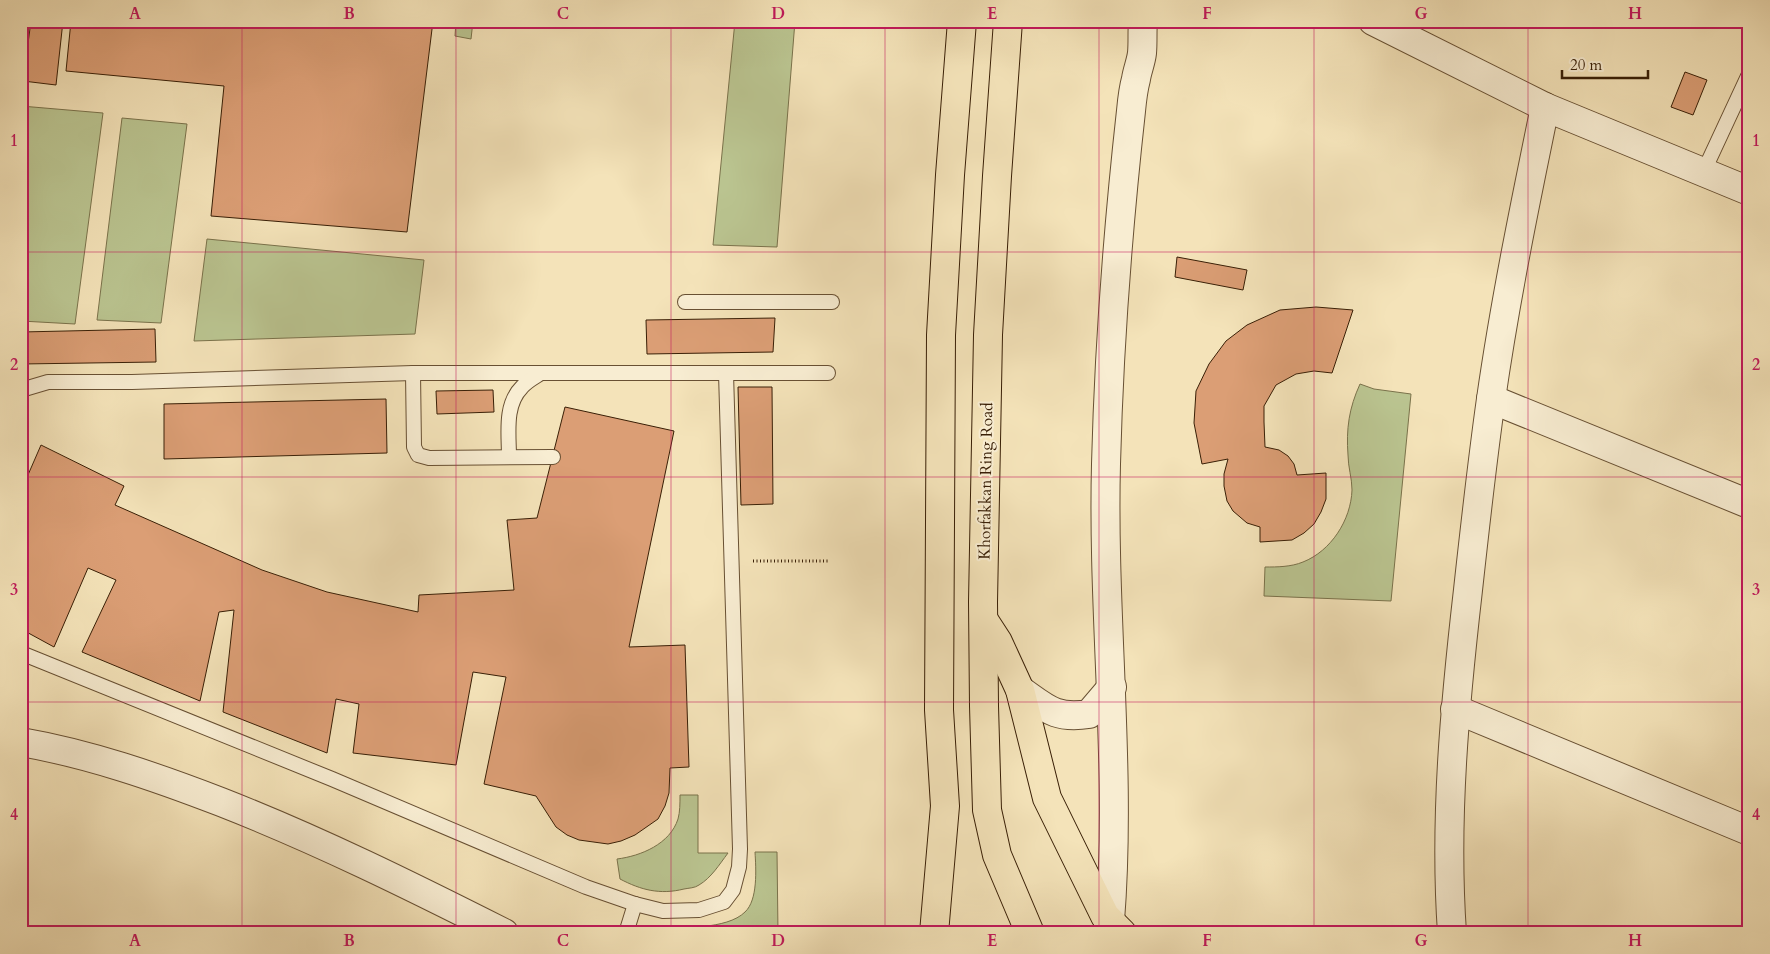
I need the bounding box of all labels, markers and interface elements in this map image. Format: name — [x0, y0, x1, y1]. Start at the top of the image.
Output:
text: A — [129, 3, 141, 25]
text: B — [343, 3, 355, 25]
text: C — [557, 3, 569, 25]
text: D — [771, 3, 785, 25]
text: E — [987, 3, 997, 25]
text: F — [1202, 3, 1212, 25]
text: G — [1414, 3, 1428, 25]
text: H — [1628, 3, 1642, 25]
scale bar — [1562, 48, 1649, 80]
text: 20 m — [1570, 55, 1602, 75]
text: 1 — [10, 130, 18, 152]
text: 1 — [1752, 130, 1760, 152]
text: 2 — [10, 354, 18, 376]
text: 2 — [1752, 354, 1760, 376]
street label: Khorfakkan Ring Road — [974, 402, 998, 560]
text: 3 — [10, 579, 18, 601]
text: 3 — [1752, 579, 1760, 601]
text: 4 — [10, 804, 18, 826]
text: 4 — [1752, 804, 1760, 826]
text: A — [129, 930, 141, 952]
text: B — [343, 930, 355, 952]
text: C — [557, 930, 569, 952]
text: D — [771, 930, 785, 952]
text: E — [987, 930, 997, 952]
text: F — [1202, 930, 1212, 952]
text: G — [1414, 930, 1428, 952]
text: H — [1628, 930, 1642, 952]

